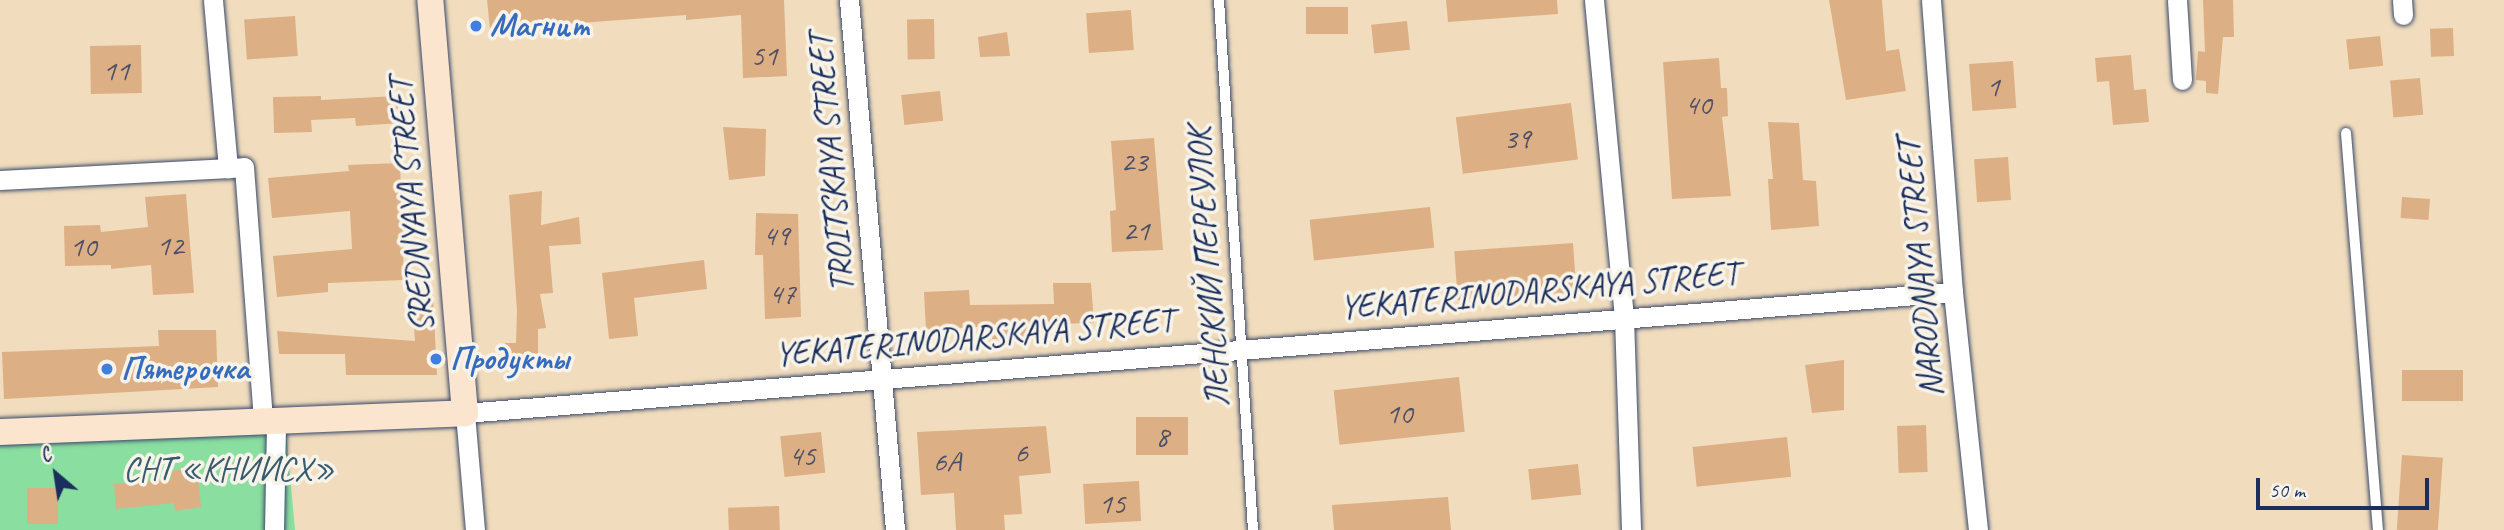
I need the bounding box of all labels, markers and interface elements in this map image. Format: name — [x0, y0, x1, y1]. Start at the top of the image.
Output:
place label: Магнит — [490, 6, 590, 46]
marker: Магнит — [468, 18, 484, 34]
street label: TROITSKAYA STREET — [801, 32, 863, 294]
house number: 51 — [751, 37, 777, 73]
house number: 11 — [103, 52, 129, 88]
house number: 1 — [1986, 68, 2000, 104]
street label: SREDNYAYA STREET — [381, 76, 443, 334]
house number: 40 — [1685, 86, 1711, 122]
house number: 39 — [1504, 120, 1530, 156]
street label: ЛЕНСКИЙ ПЕРЕУЛОК — [1179, 126, 1239, 408]
street label: NARODNAYA STREET — [1890, 138, 1952, 398]
house number: 23 — [1121, 143, 1147, 179]
house number: 21 — [1123, 212, 1149, 248]
house number: 49 — [763, 217, 789, 253]
house number: 12 — [157, 227, 183, 263]
house number: 10 — [70, 228, 96, 264]
street label: YEKATERINODARSKAYA STREET — [1339, 254, 1739, 328]
house number: 47 — [769, 275, 795, 311]
street label: YEKATERINODARSKAYA STREET — [774, 301, 1174, 375]
place label: Продукты — [450, 339, 569, 379]
place label: Пятерочка — [121, 349, 249, 389]
marker: Продукты — [428, 351, 444, 367]
marker: Пятерочка — [99, 361, 115, 377]
house number: 10 — [1386, 395, 1412, 431]
house number: 8 — [1155, 418, 1169, 454]
house number: 6 — [1014, 434, 1028, 470]
house number: 45 — [789, 437, 815, 473]
north arrow — [21, 439, 91, 509]
text: С — [36, 443, 56, 468]
house number: 6А — [933, 443, 961, 479]
park label: СНТ «КНИИСХ» — [123, 450, 335, 490]
scale bar — [2259, 463, 2432, 507]
text: 50 m — [2269, 477, 2305, 503]
house number: 15 — [1099, 485, 1125, 521]

